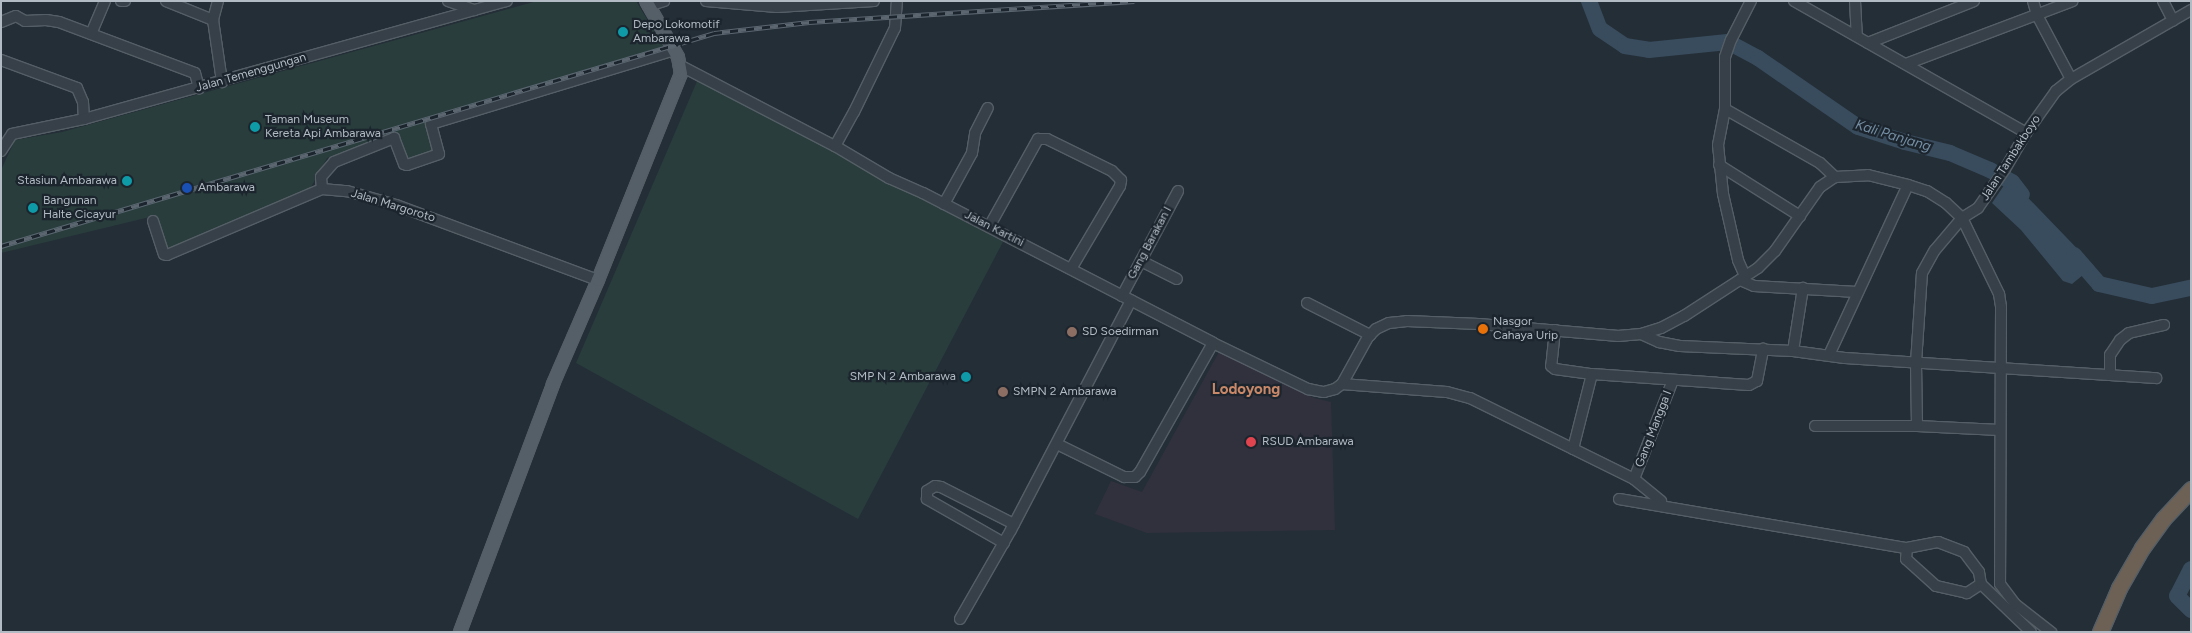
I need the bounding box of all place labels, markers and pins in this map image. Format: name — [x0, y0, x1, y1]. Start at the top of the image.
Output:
place label: Depo Lokomotif Ambarawa — [633, 18, 720, 46]
marker: Depo Lokomotif Ambarawa — [617, 26, 629, 38]
place label: Taman Museum Kereta Api Ambarawa — [265, 113, 381, 141]
marker: Taman Museum Kereta Api Ambarawa — [249, 121, 261, 133]
place label: Stasiun Ambarawa — [17, 174, 117, 188]
marker: Stasiun Ambarawa — [121, 175, 133, 187]
marker: Ambarawa — [180, 181, 194, 195]
place label: Ambarawa — [198, 181, 255, 195]
place label: Bangunan Halte Cicayur — [43, 194, 116, 222]
marker: Bangunan Halte Cicayur — [27, 202, 39, 214]
place label: Nasgor Cahaya Urip — [1493, 315, 1558, 343]
marker: Nasgor Cahaya Urip — [1477, 323, 1489, 335]
place label: SD Soedirman — [1082, 325, 1158, 339]
marker: SD Soedirman — [1066, 326, 1078, 338]
place label: SMP N 2 Ambarawa — [850, 370, 956, 384]
marker: SMP N 2 Ambarawa — [960, 371, 972, 383]
place label: SMPN 2 Ambarawa — [1013, 385, 1116, 399]
marker: SMPN 2 Ambarawa — [997, 386, 1009, 398]
marker: RSUD Ambarawa — [1244, 435, 1258, 449]
place label: RSUD Ambarawa — [1262, 435, 1354, 449]

